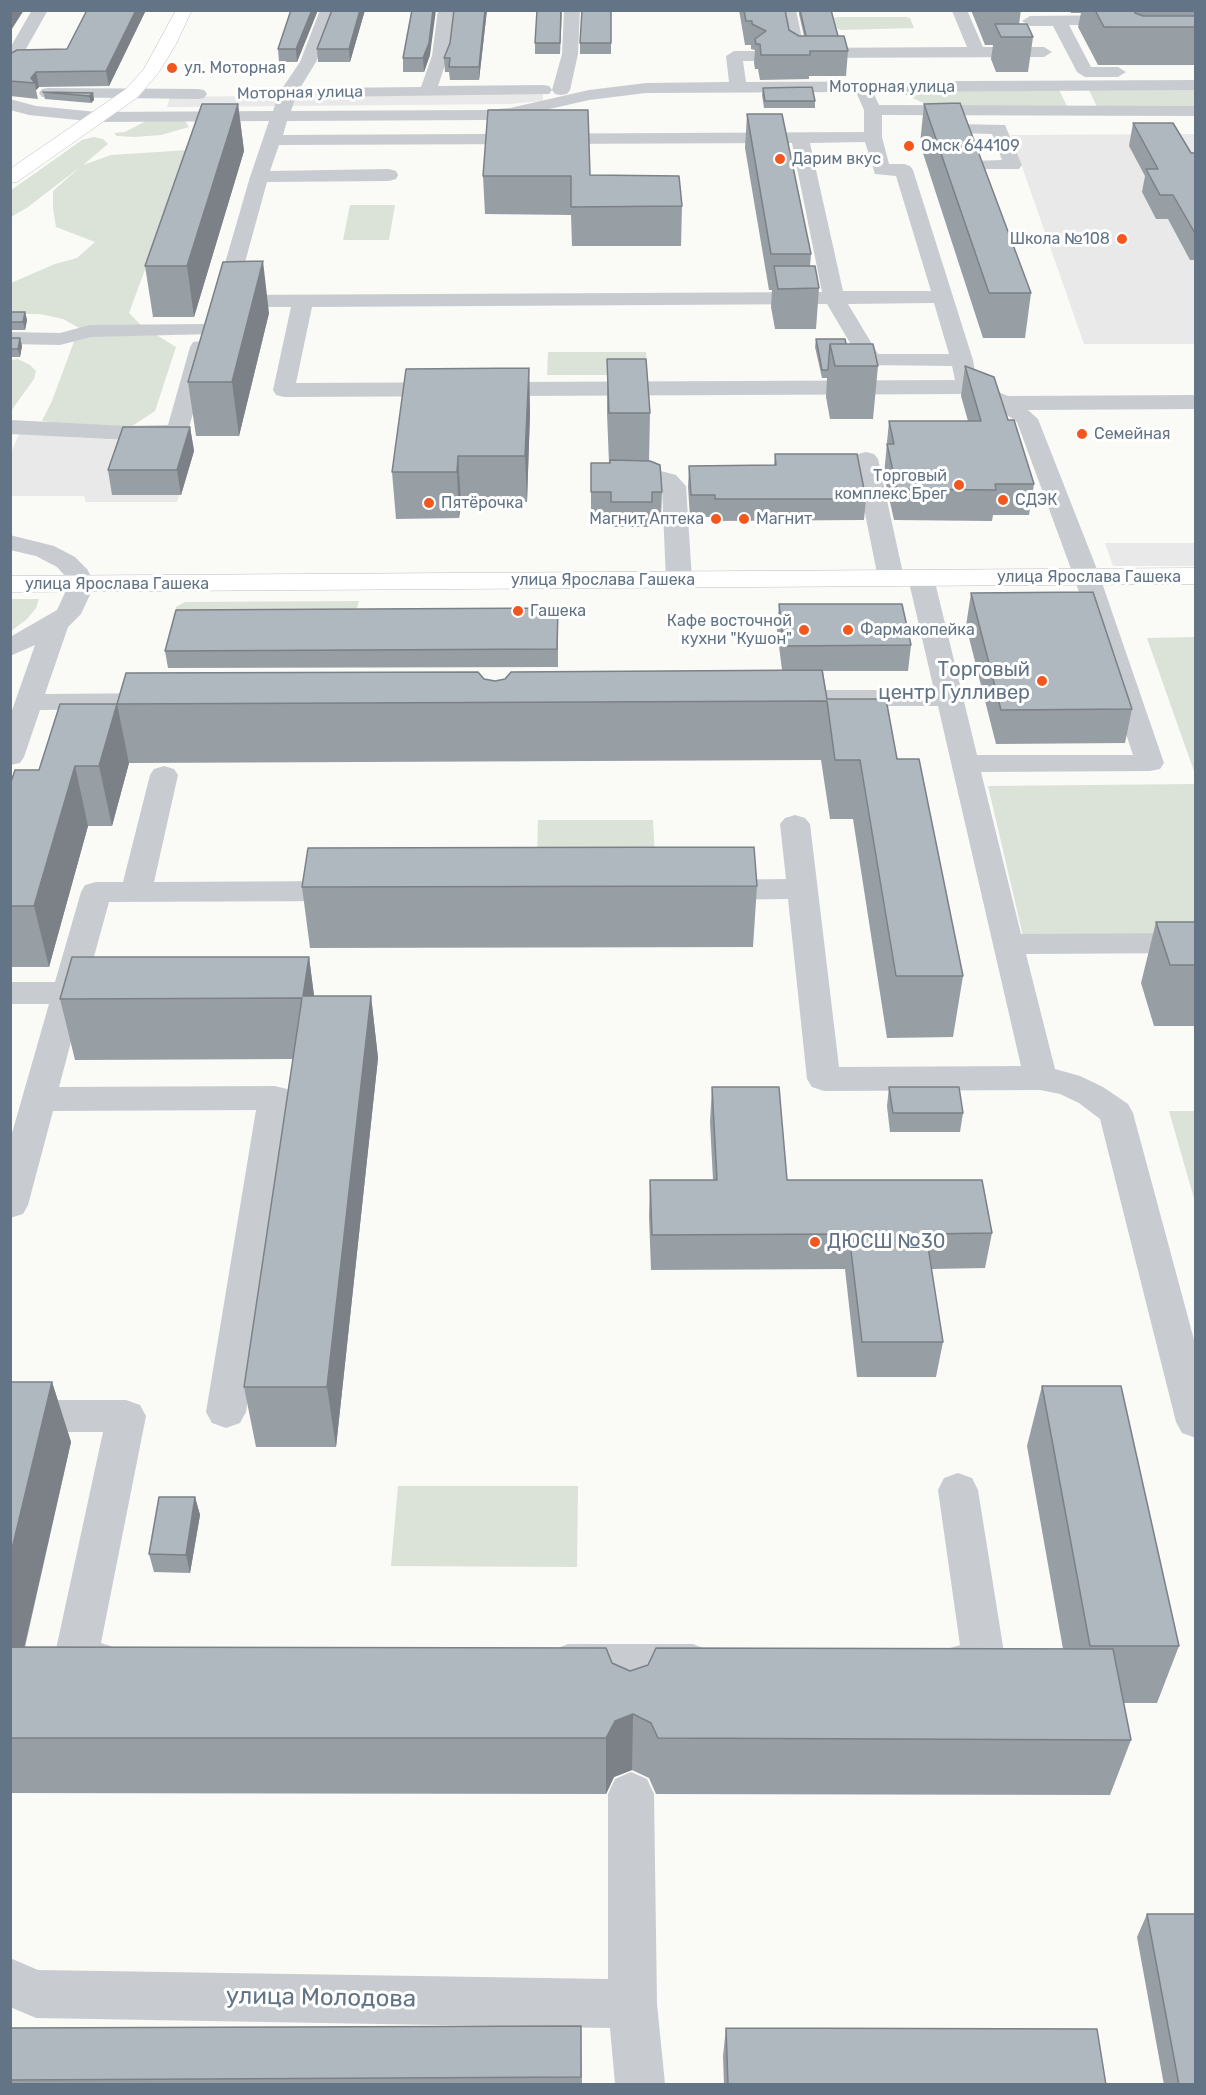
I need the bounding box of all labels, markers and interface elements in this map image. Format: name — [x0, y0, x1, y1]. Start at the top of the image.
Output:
place label: ул. Моторная — [184, 58, 286, 78]
marker: ул. Моторная — [165, 61, 179, 75]
street label: Моторная улица — [829, 77, 955, 97]
street label: Моторная улица — [237, 82, 363, 104]
place label: Омск 644109 — [921, 136, 1020, 156]
marker: Омск 644109 — [902, 139, 916, 153]
place label: Дарим вкус — [792, 149, 881, 169]
marker: Дарим вкус — [773, 152, 787, 166]
place label: Школа №108 — [1010, 229, 1110, 249]
marker: Школа №108 — [1115, 232, 1129, 246]
place label: Семейная — [1094, 424, 1171, 444]
marker: Семейная — [1075, 427, 1089, 441]
place label: Торговый комплекс Брег — [834, 466, 947, 504]
marker: Торговый комплекс Брег — [952, 478, 966, 492]
place label: СДЭК — [1015, 490, 1057, 510]
place label: Пятёрочка — [441, 493, 523, 513]
marker: СДЭК — [996, 493, 1010, 507]
marker: Пятёрочка — [422, 496, 436, 510]
place label: Магнит Аптека — [589, 509, 704, 529]
place label: Магнит — [756, 509, 812, 529]
marker: Магнит Аптека — [709, 512, 723, 526]
marker: Магнит — [737, 512, 751, 526]
street label: улица Ярослава Гашека — [997, 567, 1181, 587]
street label: улица Ярослава Гашека — [511, 570, 695, 590]
street label: улица Ярослава Гашека — [25, 574, 209, 594]
place label: Гашека — [530, 601, 586, 621]
marker: Гашека — [511, 604, 525, 618]
place label: Кафе восточной кухни "Кушон" — [667, 611, 792, 649]
place label: Фармакопейка — [860, 620, 975, 640]
marker: Кафе восточной кухни "Кушон" — [797, 623, 811, 637]
marker: Фармакопейка — [841, 623, 855, 637]
place label: Торговый центр Гулливер — [878, 658, 1030, 705]
marker: Торговый центр Гулливер — [1035, 674, 1049, 688]
place label: ДЮСШ №30 — [827, 1230, 945, 1254]
marker: ДЮСШ №30 — [808, 1235, 822, 1249]
street label: улица Молодова — [226, 1982, 416, 2014]

